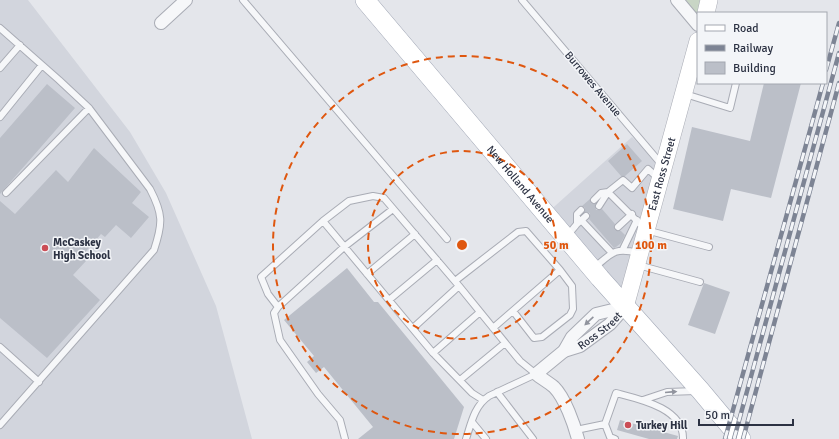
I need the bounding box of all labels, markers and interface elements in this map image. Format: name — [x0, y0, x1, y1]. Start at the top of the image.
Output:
legend — [697, 12, 827, 84]
text: Road — [733, 21, 759, 36]
text: Railway — [733, 41, 773, 56]
street label: Burrowes Avenue — [562, 49, 624, 119]
text: Building — [733, 61, 776, 76]
street label: East Ross Street — [645, 135, 678, 212]
street label: New Holland Avenue — [484, 143, 557, 225]
place label: McCaskey High School — [53, 236, 111, 262]
centre of rings — [455, 238, 469, 252]
text: 50 m — [543, 238, 569, 253]
text: 100 m — [635, 238, 667, 253]
marker: McCaskey High School — [40, 243, 50, 253]
street label: Ross Street — [575, 309, 625, 352]
one-way arrow — [584, 316, 594, 325]
one-way arrow — [665, 389, 677, 395]
scale bar — [699, 401, 793, 427]
text: 50 m — [705, 408, 730, 423]
place label: Turkey Hill — [636, 419, 688, 432]
marker: Turkey Hill — [623, 420, 633, 430]

